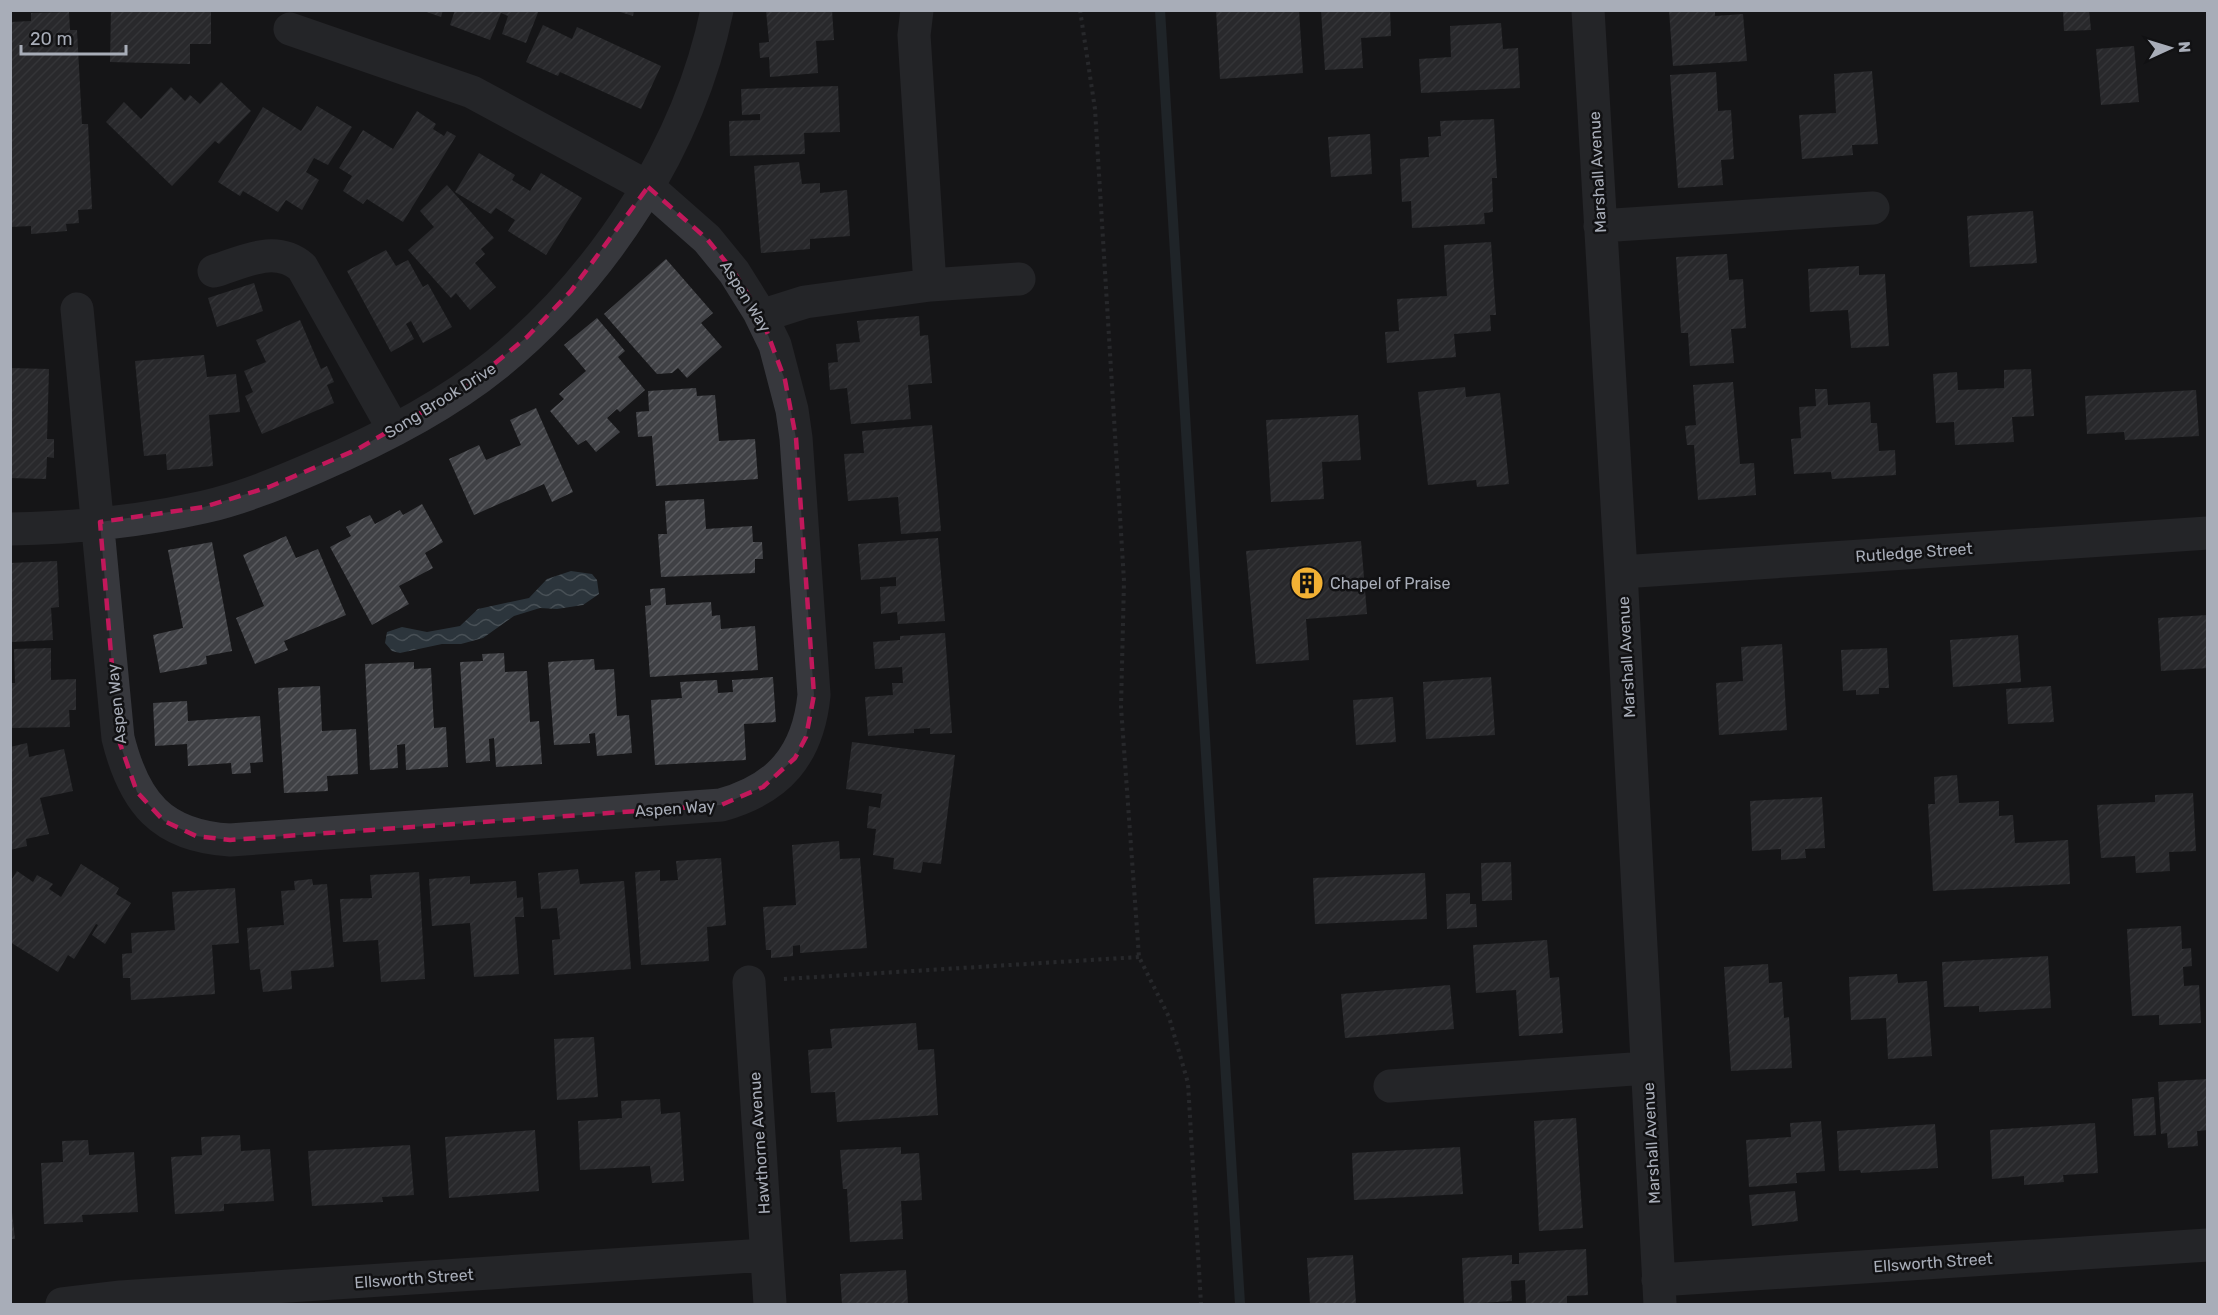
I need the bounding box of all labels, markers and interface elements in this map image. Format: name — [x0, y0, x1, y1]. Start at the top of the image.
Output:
scale bar — [21, 18, 126, 56]
north arrow — [2140, 18, 2200, 78]
text: 20 m — [30, 28, 72, 50]
text: N — [2175, 41, 2194, 53]
street label: Marshall Avenue — [1585, 111, 1610, 233]
street label: Aspen Way — [716, 257, 775, 336]
street label: Song Brook Drive — [381, 358, 500, 442]
street label: Rutledge Street — [1855, 539, 1973, 566]
building icon: Chapel of Praise — [1289, 565, 1325, 601]
place label: Chapel of Praise — [1330, 574, 1450, 593]
street label: Marshall Avenue — [1614, 596, 1639, 718]
street label: Aspen Way — [103, 663, 130, 745]
street label: Aspen Way — [634, 796, 716, 821]
street label: Hawthorne Avenue — [745, 1071, 774, 1215]
street label: Marshall Avenue — [1639, 1082, 1664, 1204]
street label: Ellsworth Street — [1873, 1249, 1993, 1276]
street label: Ellsworth Street — [354, 1265, 474, 1292]

